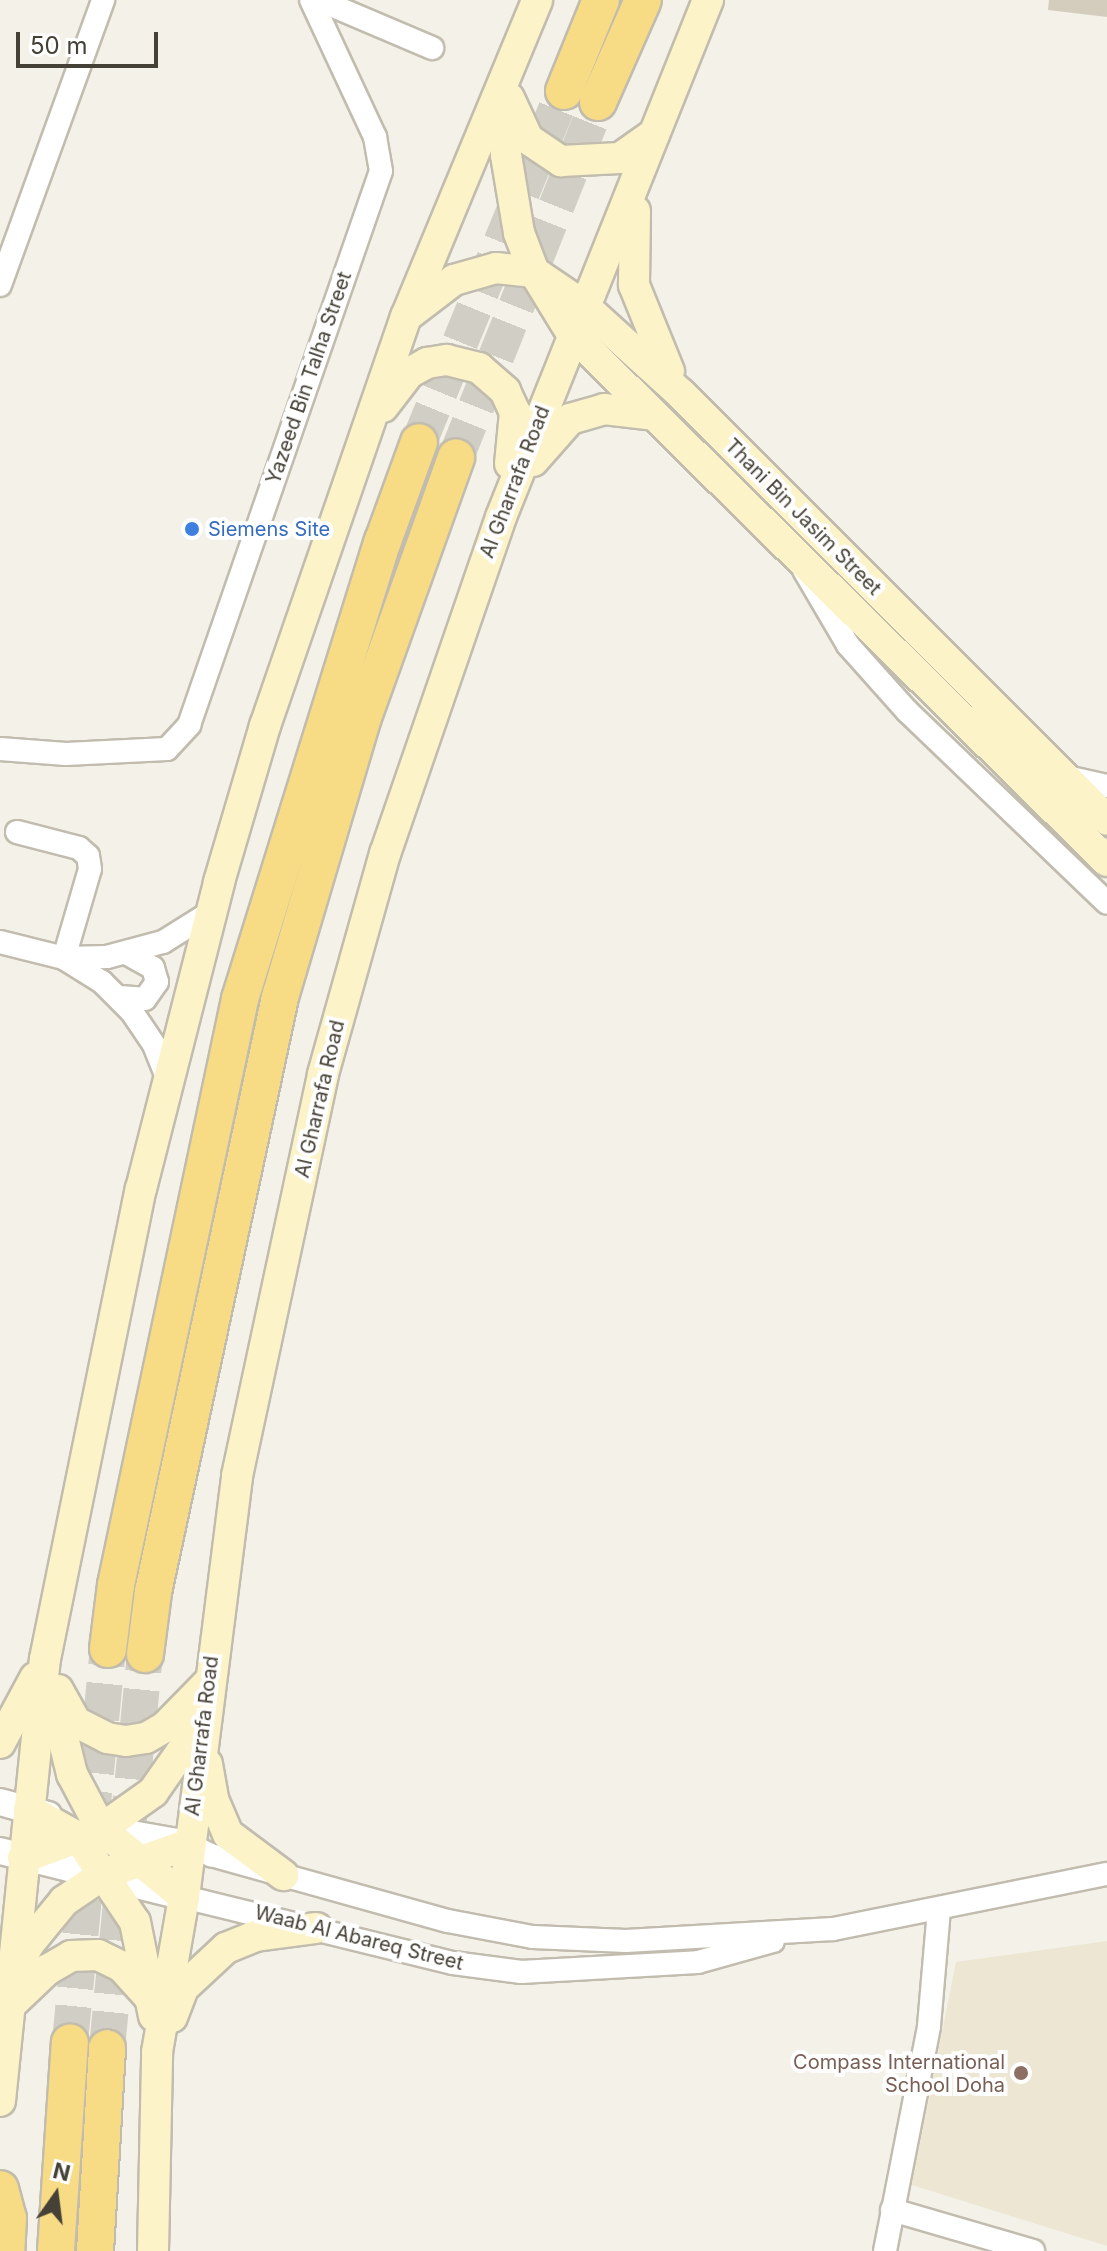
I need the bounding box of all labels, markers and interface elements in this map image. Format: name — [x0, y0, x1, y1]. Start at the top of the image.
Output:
scale bar — [20, 16, 162, 66]
text: 50 m — [30, 31, 88, 60]
street label: Yazeed Bin Talha Street — [261, 269, 357, 487]
street label: Al Gharrafa Road — [475, 403, 555, 561]
street label: Thani Bin Jasim Street — [720, 434, 886, 600]
place label: Siemens Site — [208, 517, 330, 541]
marker: Siemens Site — [183, 520, 201, 538]
street label: Al Gharrafa Road — [290, 1018, 350, 1180]
street label: Al Gharrafa Road — [180, 1655, 224, 1817]
street label: Waab Al Abareq Street — [252, 1900, 466, 1976]
place label: Compass International School Doha — [793, 2050, 1005, 2097]
marker: Compass International School Doha — [1012, 2064, 1030, 2082]
north arrow — [16, 2155, 96, 2235]
text: N — [51, 2157, 73, 2186]

